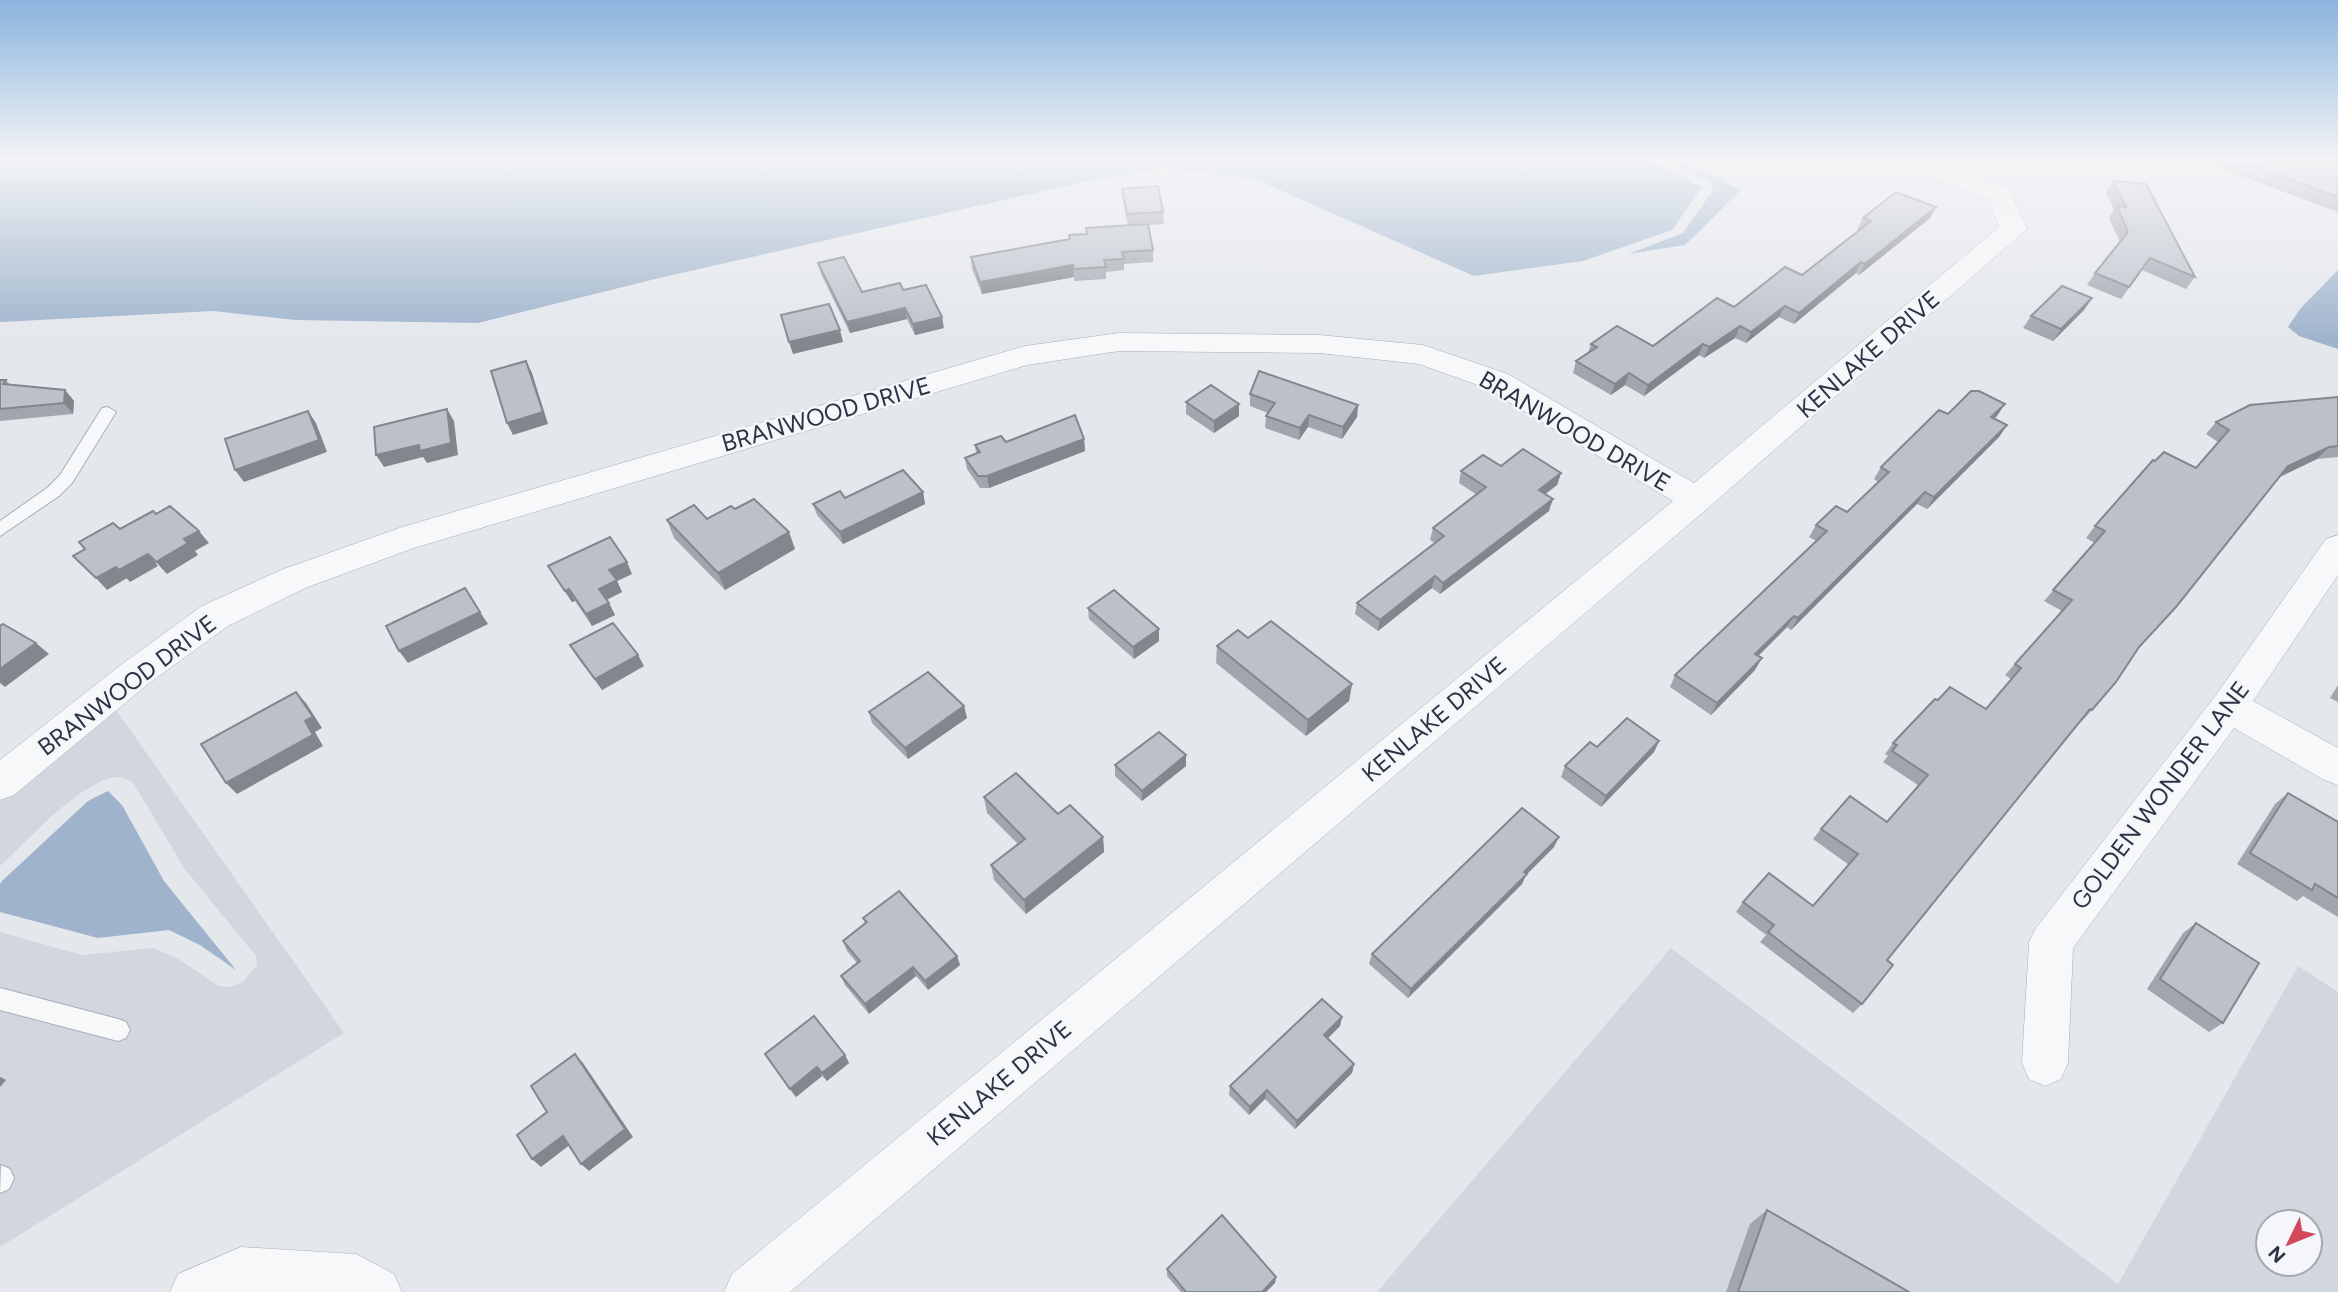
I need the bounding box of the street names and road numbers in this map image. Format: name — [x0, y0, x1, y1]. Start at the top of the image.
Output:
street label: KENLAKE DRIVE — [1791, 284, 1945, 424]
street label: BRANWOOD DRIVE — [1474, 364, 1676, 498]
street label: BRANWOOD DRIVE — [718, 370, 934, 458]
street label: BRANWOOD DRIVE — [32, 608, 222, 762]
street label: KENLAKE DRIVE — [1356, 650, 1512, 788]
street label: GOLDEN WONDER LANE — [2065, 675, 2255, 915]
street label: KENLAKE DRIVE — [921, 1014, 1077, 1152]

